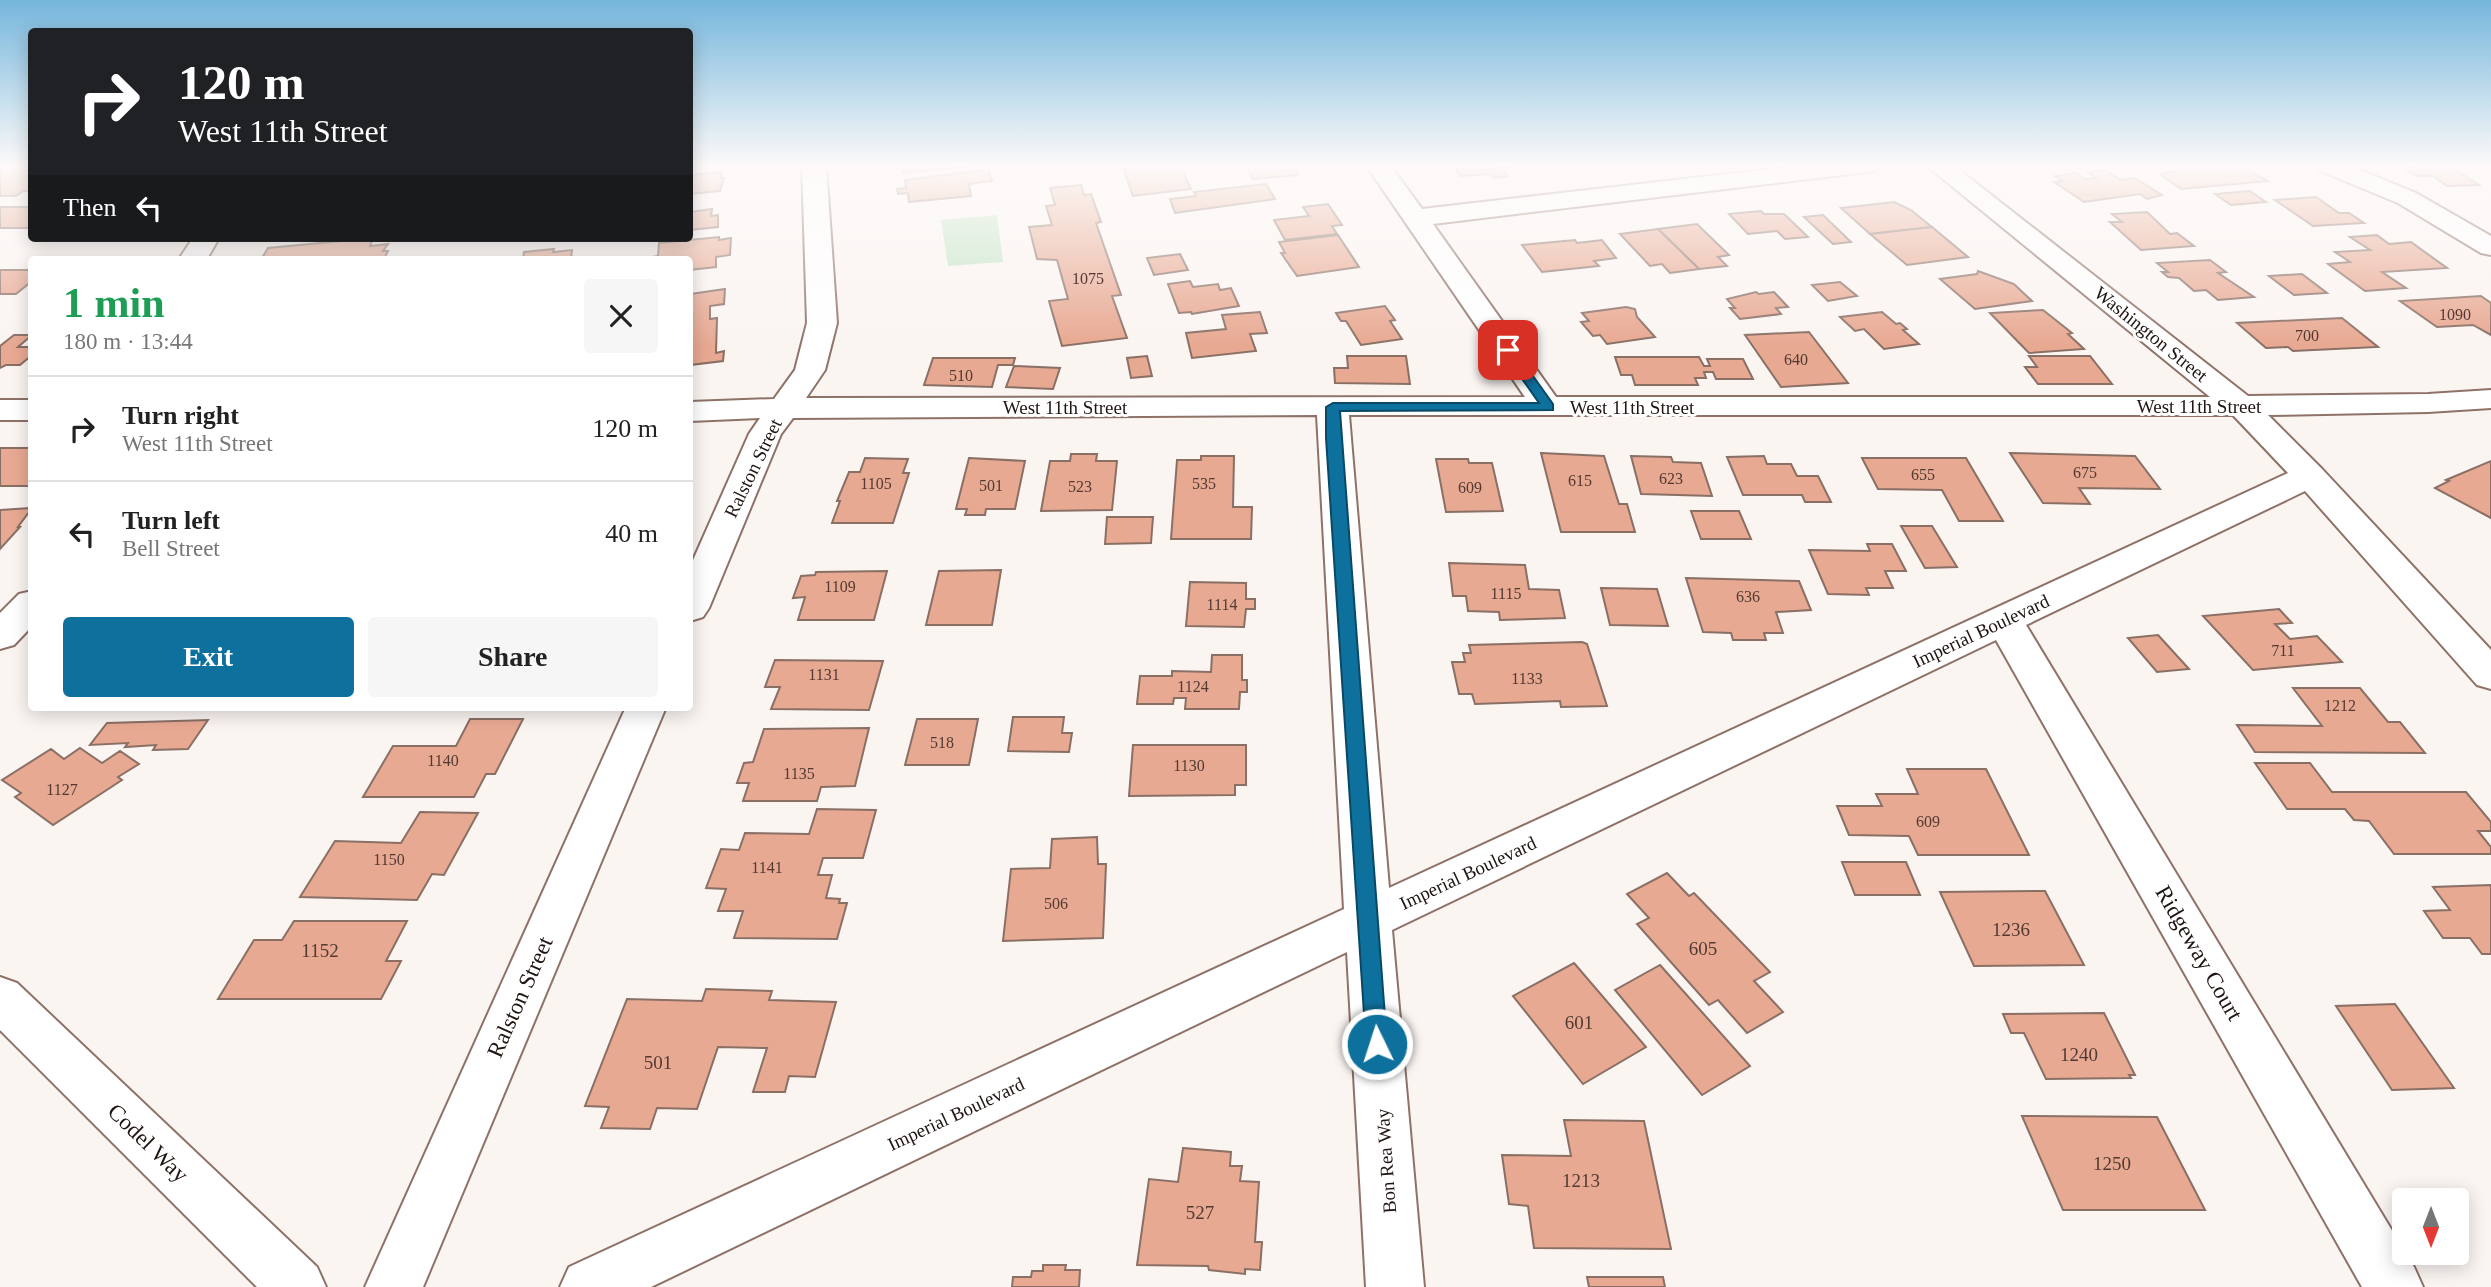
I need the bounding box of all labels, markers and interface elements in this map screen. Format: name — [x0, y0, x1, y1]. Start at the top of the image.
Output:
text: 120 m — [178, 55, 305, 110]
icon: right — [63, 56, 154, 147]
text: West 11th Street — [178, 113, 388, 149]
icon: left — [130, 189, 168, 227]
text: Then — [63, 193, 116, 222]
house number: 1075 — [1072, 270, 1104, 287]
button: close — [584, 279, 658, 353]
text: 1 min — [63, 280, 165, 326]
street label: Washington Street — [2090, 282, 2212, 386]
house number: 1090 — [2439, 306, 2471, 323]
pin — [1478, 320, 1538, 380]
house number: 700 — [2295, 327, 2319, 344]
text: 180 m · 13:44 — [63, 329, 193, 354]
icon: arrive — [1489, 331, 1527, 369]
house number: 640 — [1784, 351, 1808, 368]
house number: 510 — [949, 367, 973, 384]
street label: West 11th Street — [2137, 396, 2262, 417]
street label: West 11th Street — [1003, 397, 1128, 418]
street label: West 11th Street — [1570, 397, 1695, 418]
text: Turn right — [122, 401, 239, 430]
icon: right — [63, 410, 101, 448]
text: 120 m — [592, 414, 658, 443]
street label: Ralston Street — [720, 415, 786, 521]
text: West 11th Street — [122, 431, 273, 456]
house number: 675 — [2073, 464, 2097, 481]
house number: 655 — [1911, 466, 1935, 483]
house number: 623 — [1659, 470, 1683, 487]
house number: 615 — [1568, 472, 1592, 489]
house number: 1105 — [860, 475, 892, 492]
house number: 535 — [1192, 475, 1216, 492]
house number: 501 — [979, 477, 1003, 494]
house number: 523 — [1068, 478, 1092, 495]
house number: 609 — [1458, 479, 1482, 496]
text: Turn left — [122, 506, 220, 535]
icon: left — [63, 515, 101, 553]
text: 40 m — [605, 519, 658, 548]
text: Bell Street — [122, 536, 220, 561]
house number: 1109 — [824, 578, 856, 595]
house number: 1115 — [1491, 585, 1521, 602]
house number: 636 — [1736, 588, 1760, 605]
street label: Imperial Boulevard — [1909, 590, 2053, 672]
house number: 1114 — [1207, 596, 1237, 613]
button: Exit — [63, 617, 354, 697]
button: Share — [368, 617, 658, 697]
house number: 711 — [2271, 642, 2295, 659]
house number: 1131 — [808, 666, 840, 683]
house number: 1133 — [1511, 670, 1543, 687]
house number: 1124 — [1177, 678, 1209, 695]
house number: 1212 — [2324, 697, 2356, 714]
house number: 518 — [930, 734, 954, 751]
house number: 1140 — [427, 752, 459, 769]
house number: 1130 — [1173, 757, 1205, 774]
house number: 1135 — [783, 765, 815, 782]
house number: 1127 — [46, 781, 78, 798]
house number: 609 — [1916, 813, 1940, 830]
street label: Imperial Boulevard — [1396, 832, 1540, 914]
house number: 1150 — [373, 851, 405, 868]
house number: 1141 — [751, 859, 783, 876]
street label: Ridgeway Court — [2150, 881, 2248, 1025]
house number: 506 — [1044, 895, 1068, 912]
house number: 1236 — [1992, 919, 2030, 940]
street label: Ralston Street — [482, 932, 558, 1061]
house number: 605 — [1689, 938, 1717, 959]
house number: 1152 — [301, 940, 339, 961]
position arrow — [1340, 1007, 1414, 1081]
house number: 601 — [1565, 1012, 1593, 1033]
house number: 1240 — [2060, 1044, 2098, 1065]
house number: 501 — [644, 1052, 672, 1073]
street label: Imperial Boulevard — [884, 1073, 1028, 1155]
street label: Codel Way — [103, 1099, 194, 1188]
street label: Bon Rea Way — [1372, 1108, 1400, 1214]
house number: 1250 — [2093, 1153, 2131, 1174]
house number: 1213 — [1562, 1170, 1600, 1191]
north arrow — [2392, 1188, 2469, 1265]
map controls — [2392, 1188, 2469, 1265]
house number: 527 — [1186, 1202, 1214, 1223]

